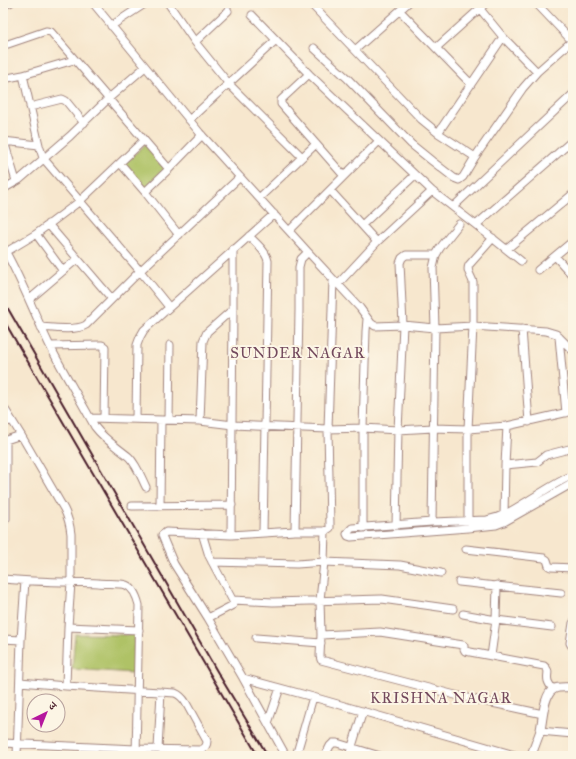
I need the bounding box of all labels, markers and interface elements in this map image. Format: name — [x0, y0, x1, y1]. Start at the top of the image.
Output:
district label: SUNDER NAGAR — [230, 344, 366, 362]
district label: KRISHNA NAGAR — [370, 689, 512, 707]
north arrow — [26, 693, 66, 733]
text: उ — [45, 699, 60, 714]

